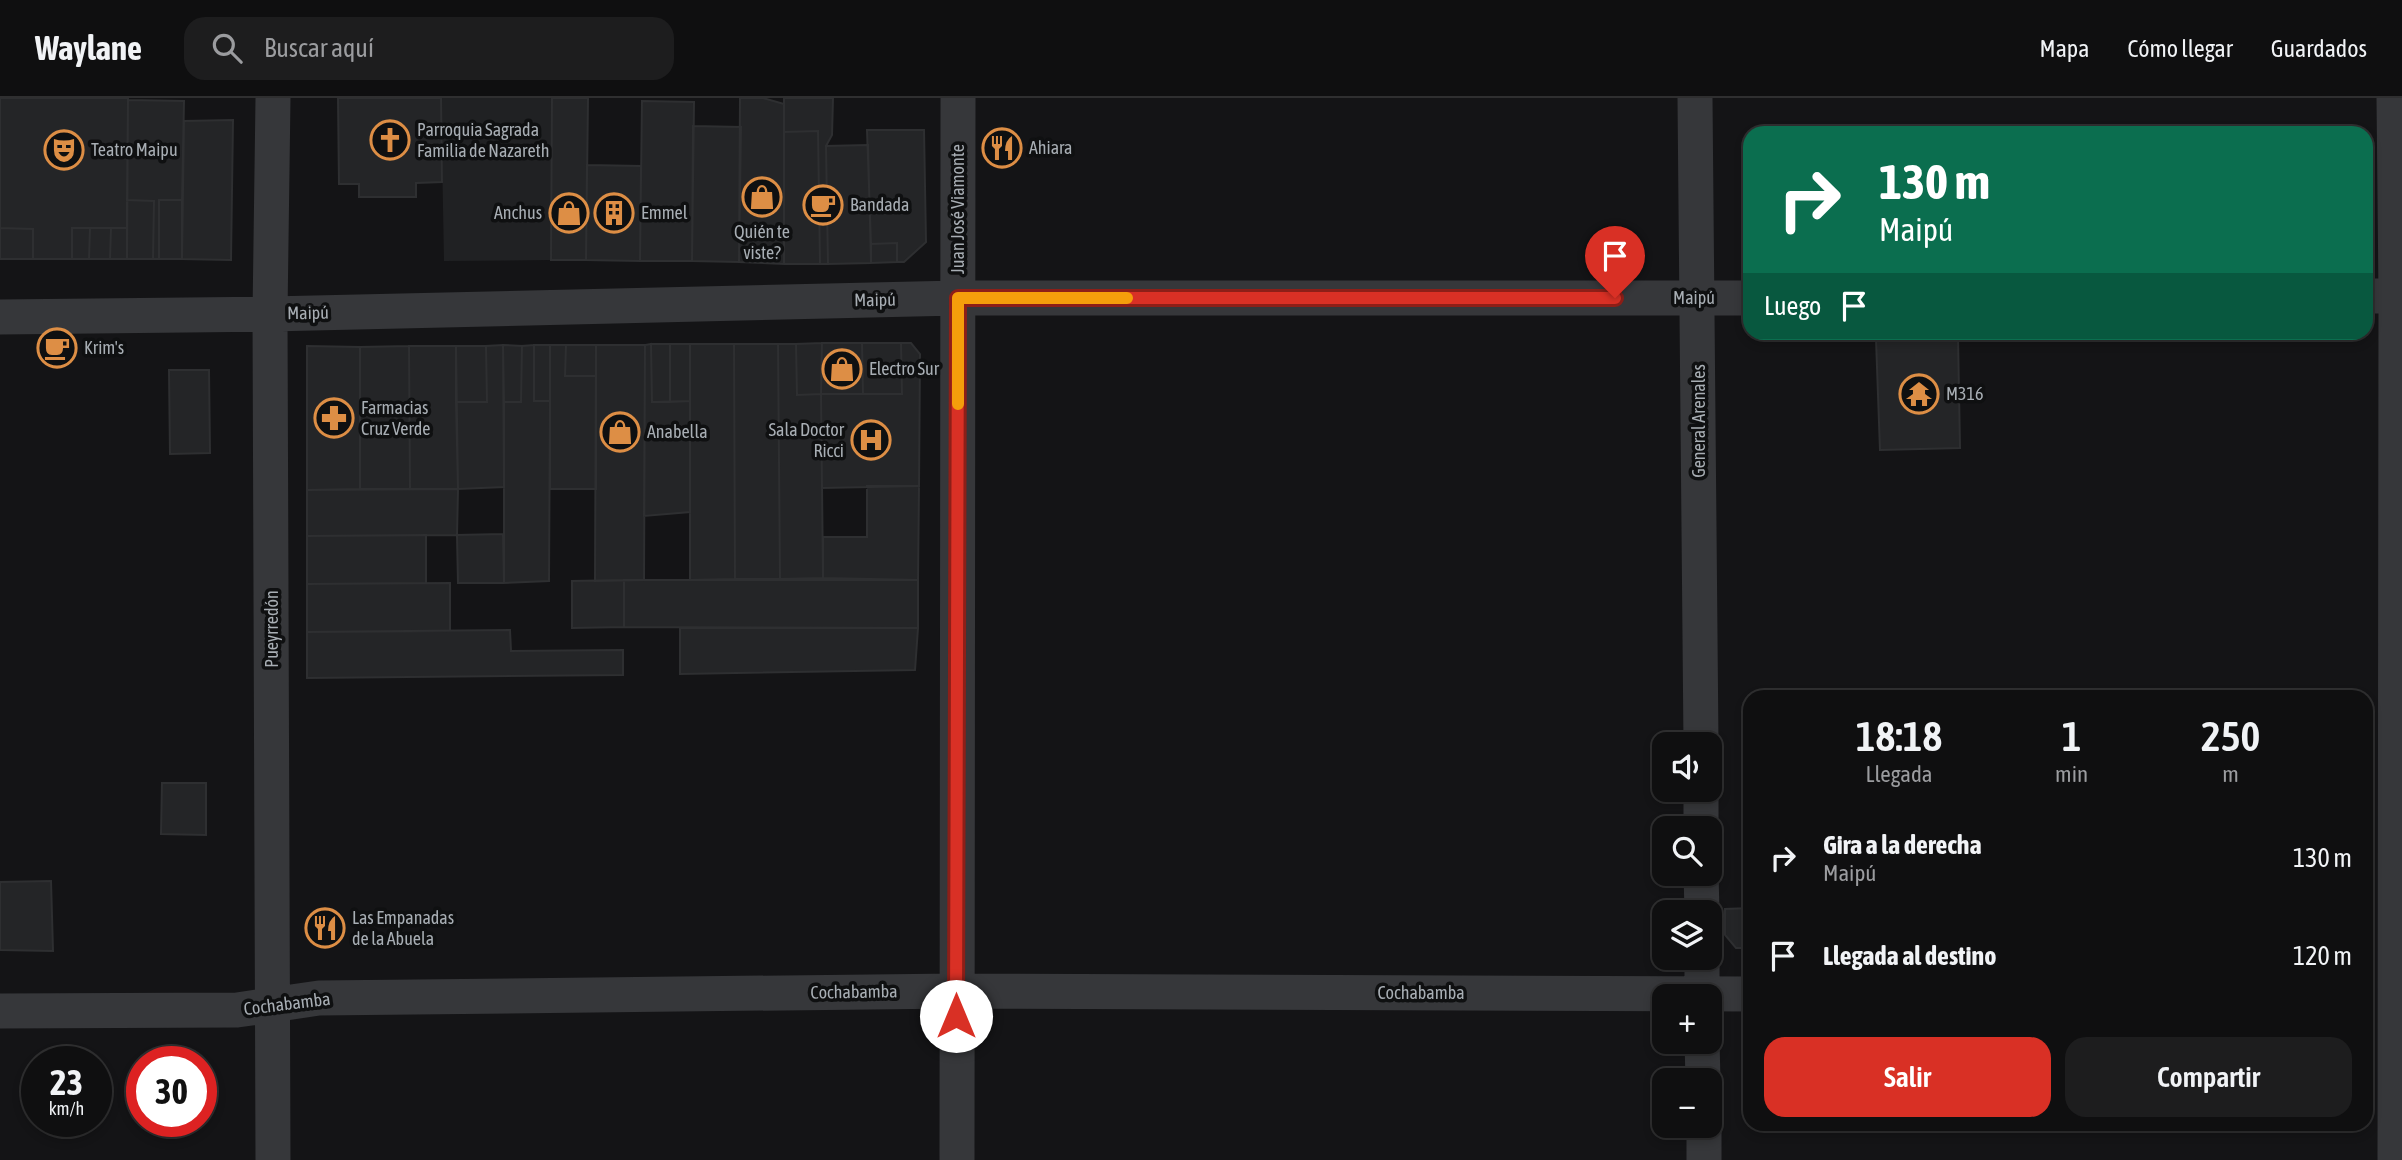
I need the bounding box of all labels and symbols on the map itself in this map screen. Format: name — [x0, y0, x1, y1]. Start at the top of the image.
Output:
church icon: Parroquia Sagrada Familia de Nazareth — [369, 119, 411, 161]
place label: Parroquia Sagrada Familia de Nazareth — [417, 119, 550, 161]
restaurant icon: Ahiara — [981, 127, 1023, 169]
theatre icon: Teatro Maipu — [43, 129, 85, 171]
place label: Ahiara — [1029, 137, 1072, 158]
place label: Teatro Maipu — [91, 139, 178, 160]
street label: Juan José Viamonte — [947, 144, 968, 274]
shop icon: Quién te viste? — [741, 176, 783, 218]
cafe icon: Bandada — [802, 184, 844, 226]
shop icon: Anchus — [548, 192, 590, 234]
building icon: Emmel — [593, 192, 635, 234]
place label: Bandada — [850, 194, 909, 215]
place label: Anchus — [494, 202, 542, 223]
place label: Emmel — [641, 202, 688, 223]
place label: Quién te viste? — [734, 221, 790, 263]
pin — [1585, 226, 1645, 298]
street label: Maipú — [1673, 287, 1715, 308]
street label: Maipú — [854, 289, 896, 310]
street label: Maipú — [287, 302, 329, 323]
cafe icon: Krim's — [36, 327, 78, 369]
place label: Krim's — [84, 337, 124, 358]
shop icon: Electro Sur — [821, 348, 863, 390]
place label: Electro Sur — [869, 358, 940, 379]
street label: General Arenales — [1688, 364, 1709, 478]
temple icon: M316 — [1898, 373, 1940, 415]
place label: M316 — [1946, 383, 1983, 404]
pharmacy icon: Farmacias Cruz Verde — [313, 397, 355, 439]
place label: Farmacias Cruz Verde — [361, 397, 431, 439]
shop icon: Anabella — [599, 411, 641, 453]
place label: Sala Doctor Ricci — [768, 419, 845, 461]
hospital icon: Sala Doctor Ricci — [850, 419, 892, 461]
place label: Anabella — [647, 421, 708, 442]
street label: Pueyrredón — [261, 590, 282, 668]
restaurant icon: Las Empanadas de la Abuela — [304, 907, 346, 949]
place label: Las Empanadas de la Abuela — [352, 907, 454, 949]
position arrow — [919, 979, 993, 1053]
street label: Cochabamba — [810, 980, 898, 1003]
street label: Cochabamba — [1377, 982, 1465, 1003]
street label: Cochabamba — [242, 988, 331, 1019]
speed limit sign: 30 — [126, 1046, 217, 1137]

